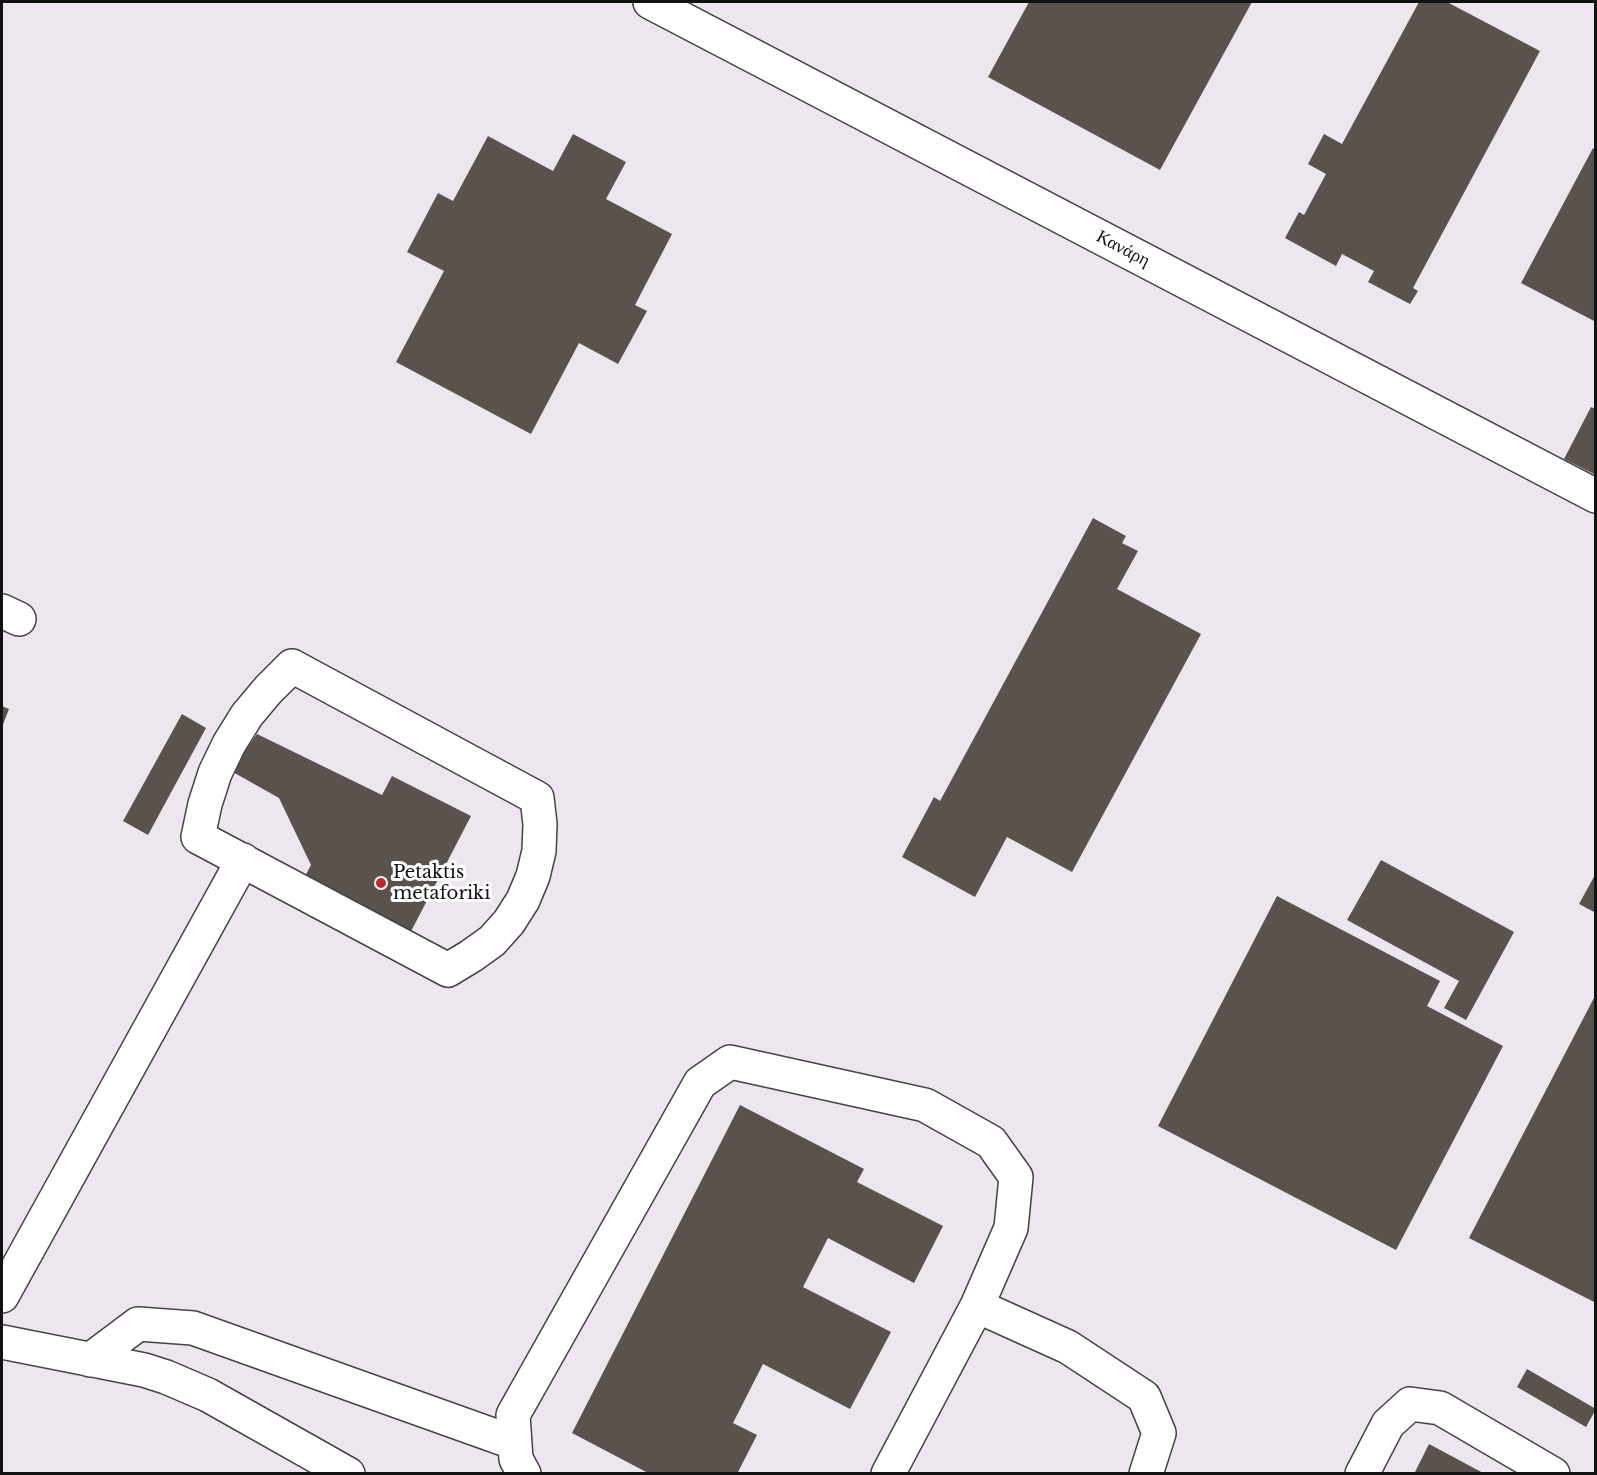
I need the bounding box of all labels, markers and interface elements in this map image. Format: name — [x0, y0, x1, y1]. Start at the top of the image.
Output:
street label: Κανάρη — [1092, 226, 1154, 272]
place label: Petaktis metaforiki — [393, 862, 490, 904]
marker: Petaktis metaforiki — [374, 876, 388, 890]

